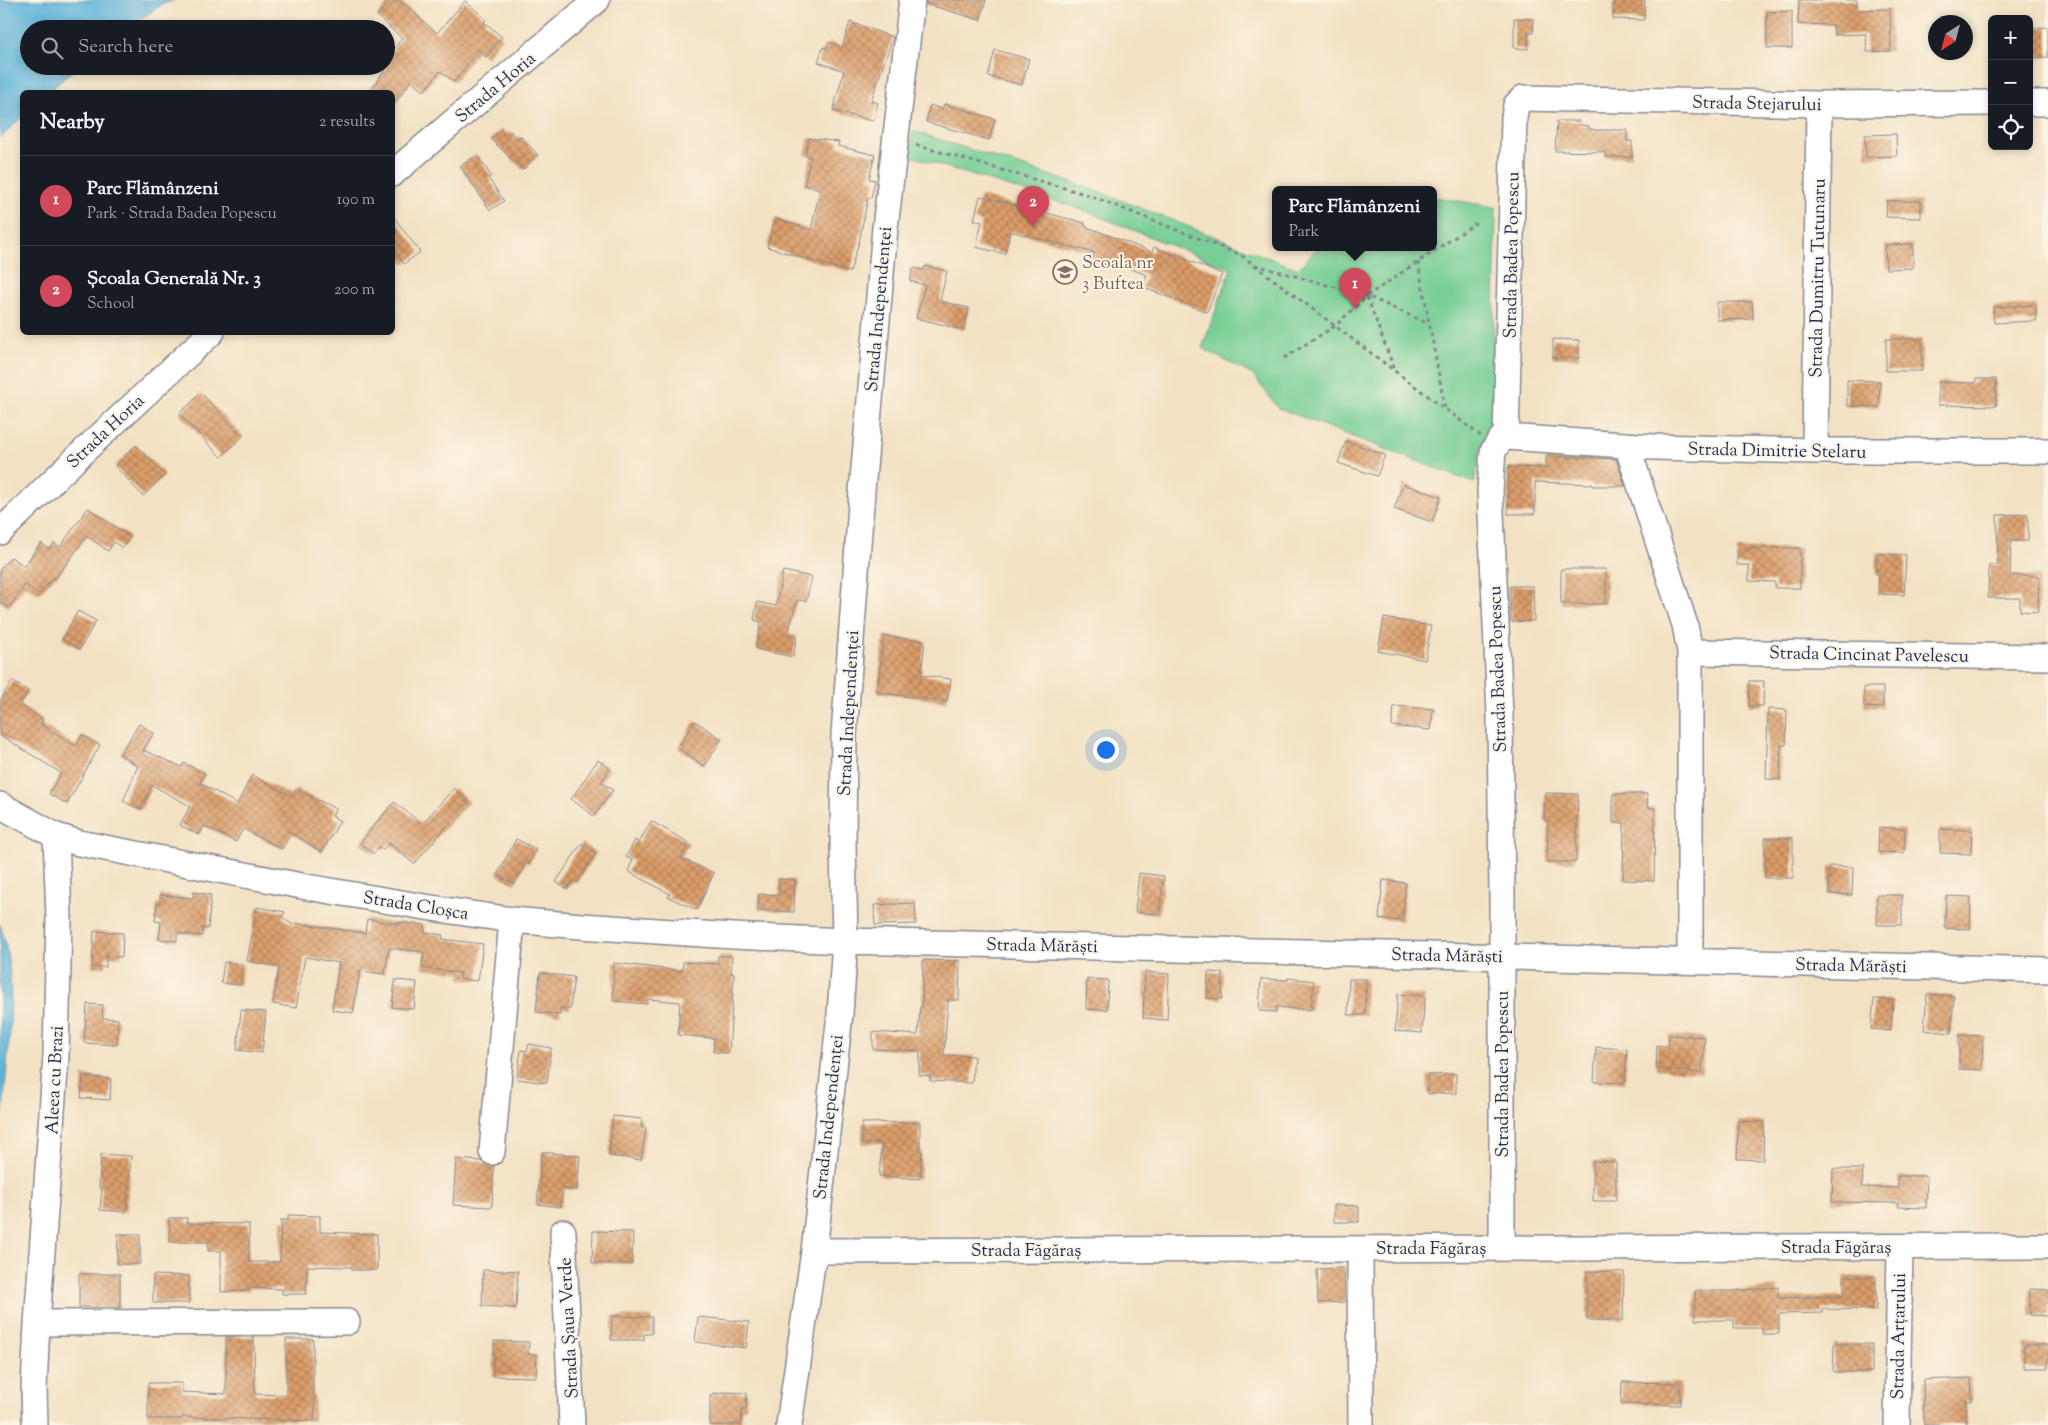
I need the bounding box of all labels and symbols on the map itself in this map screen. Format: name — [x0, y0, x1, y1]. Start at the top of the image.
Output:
north arrow — [1928, 15, 1973, 60]
street label: Strada Horia — [450, 47, 542, 130]
street label: Strada Stejarului — [1692, 91, 1822, 119]
street label: Strada Badea Popescu — [1499, 171, 1527, 339]
street label: Strada Dumitru Tutunaru — [1804, 178, 1834, 378]
pin: 2 — [1017, 186, 1049, 227]
street label: Strada Independenței — [860, 225, 900, 393]
place label: Scoala nr 3 Buftea — [1082, 251, 1154, 298]
school or university icon: Scoala nr 3 Buftea — [1052, 259, 1078, 285]
pin: 1 — [1339, 268, 1371, 309]
street label: Strada Horia — [62, 389, 151, 475]
street label: Strada Dimitrie Stelaru — [1687, 437, 1867, 467]
street label: Strada Badea Popescu — [1483, 585, 1515, 753]
street label: Strada Independenței — [833, 630, 867, 797]
street label: Strada Cincinat Pavelescu — [1769, 641, 1969, 671]
your location — [1093, 737, 1119, 763]
street label: Strada Cloșca — [361, 886, 470, 928]
street label: Strada Mărăști — [986, 933, 1098, 961]
street label: Strada Mărăști — [1391, 943, 1503, 971]
street label: Strada Mărăști — [1795, 953, 1907, 981]
street label: Strada Badea Popescu — [1491, 991, 1517, 1157]
street label: Aleea cu Brazi — [40, 1025, 72, 1135]
street label: Strada Independenței — [808, 1033, 852, 1201]
street label: Strada Făgăraș — [1781, 1236, 1891, 1262]
street label: Strada Făgăraș — [1376, 1237, 1486, 1263]
street label: Strada Făgăraș — [971, 1239, 1081, 1265]
street label: Strada Șaua Verde — [553, 1257, 587, 1399]
street label: Strada Arțarului — [1886, 1272, 1914, 1400]

